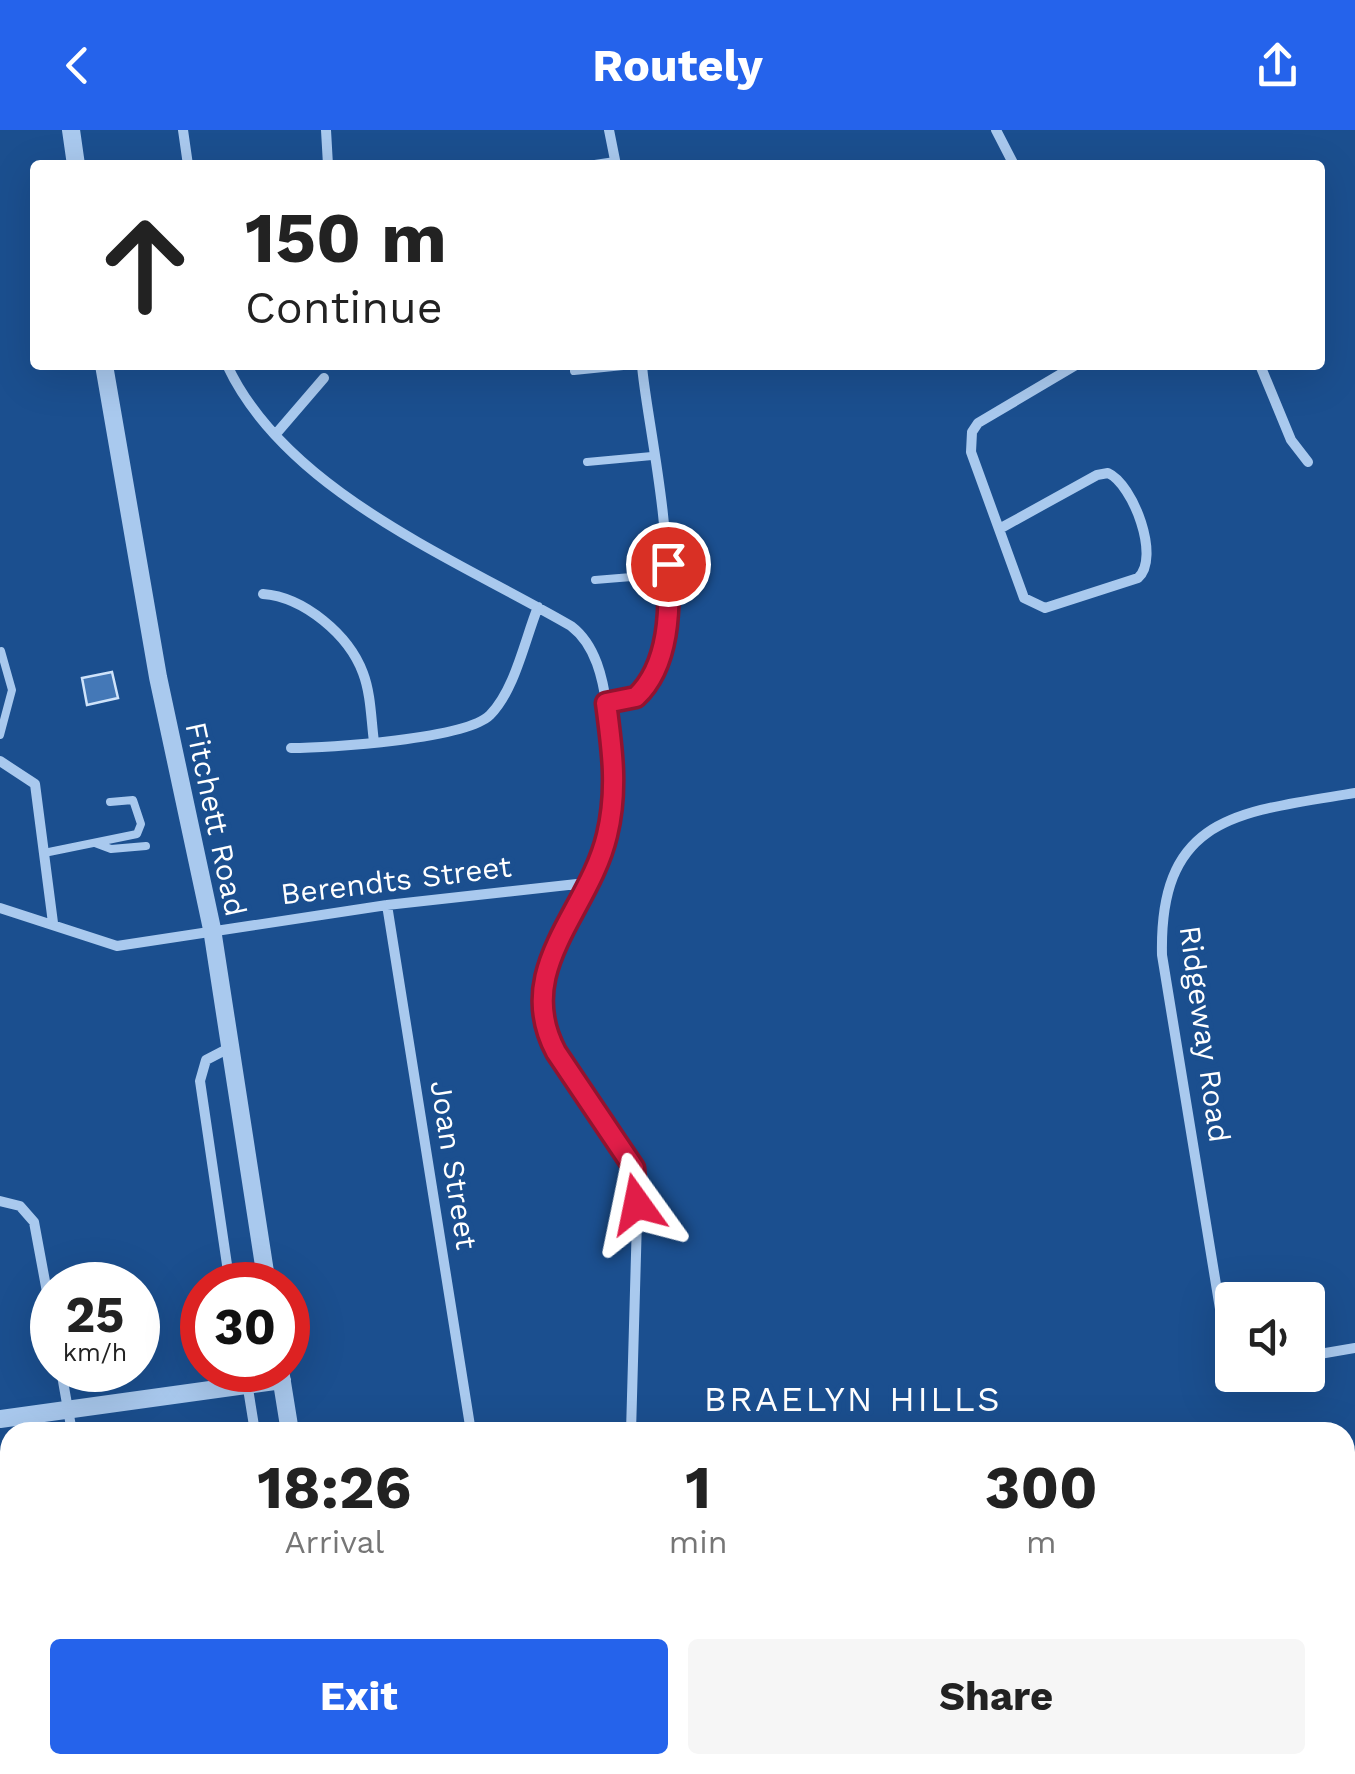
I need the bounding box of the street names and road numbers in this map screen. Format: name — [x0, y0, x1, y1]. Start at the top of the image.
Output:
street label: Fitchett Road — [178, 719, 254, 919]
street label: Berendts Street — [279, 848, 514, 912]
street label: Ridgeway Road — [1172, 923, 1238, 1145]
street label: Joan Street — [423, 1078, 485, 1253]

